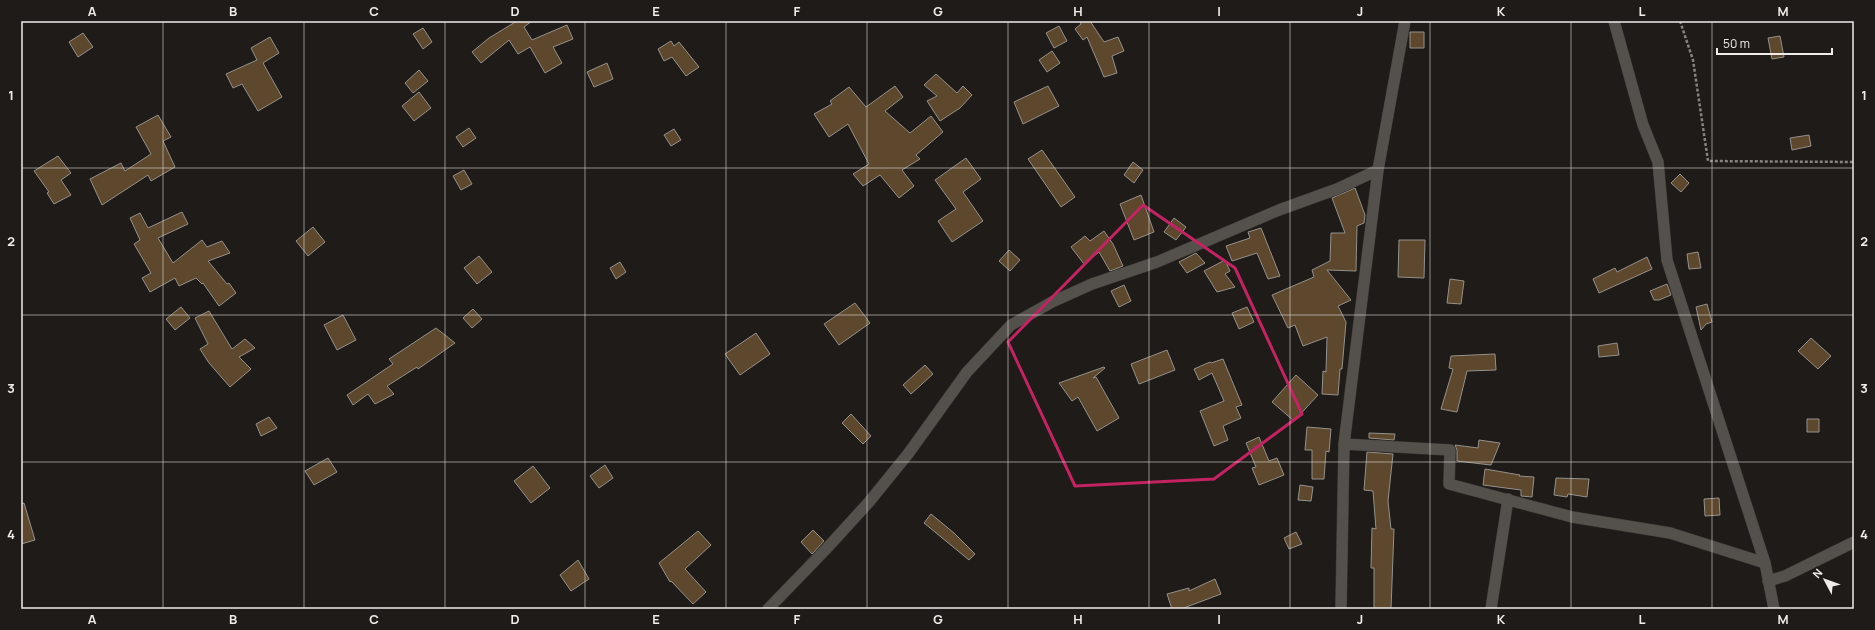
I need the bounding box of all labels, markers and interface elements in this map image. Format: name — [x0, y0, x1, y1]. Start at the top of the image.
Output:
text: A — [88, 2, 97, 20]
text: B — [229, 2, 237, 20]
text: C — [369, 2, 379, 20]
text: D — [510, 2, 520, 20]
text: E — [652, 2, 660, 20]
text: F — [794, 2, 801, 20]
text: G — [933, 2, 943, 20]
text: H — [1073, 2, 1083, 20]
text: I — [1217, 2, 1221, 20]
text: J — [1357, 2, 1363, 20]
text: K — [1497, 2, 1506, 20]
text: L — [1639, 2, 1646, 20]
text: M — [1777, 2, 1789, 20]
scale bar — [1717, 30, 1832, 56]
text: 50 m — [1723, 35, 1750, 52]
text: 1 — [8, 86, 14, 104]
text: 1 — [1861, 86, 1867, 104]
text: 2 — [7, 232, 15, 250]
text: 2 — [1860, 232, 1868, 250]
text: 3 — [7, 379, 15, 397]
text: 3 — [1860, 379, 1868, 397]
text: 4 — [7, 525, 15, 543]
text: 4 — [1860, 525, 1868, 543]
north arrow — [1805, 560, 1845, 600]
text: N — [1809, 565, 1825, 581]
text: A — [88, 610, 97, 628]
text: B — [229, 610, 237, 628]
text: C — [369, 610, 379, 628]
text: D — [510, 610, 520, 628]
text: E — [652, 610, 660, 628]
text: F — [794, 610, 801, 628]
text: G — [933, 610, 943, 628]
text: H — [1073, 610, 1083, 628]
text: I — [1217, 610, 1221, 628]
text: J — [1357, 610, 1363, 628]
text: K — [1497, 610, 1506, 628]
text: L — [1639, 610, 1646, 628]
text: M — [1777, 610, 1789, 628]

